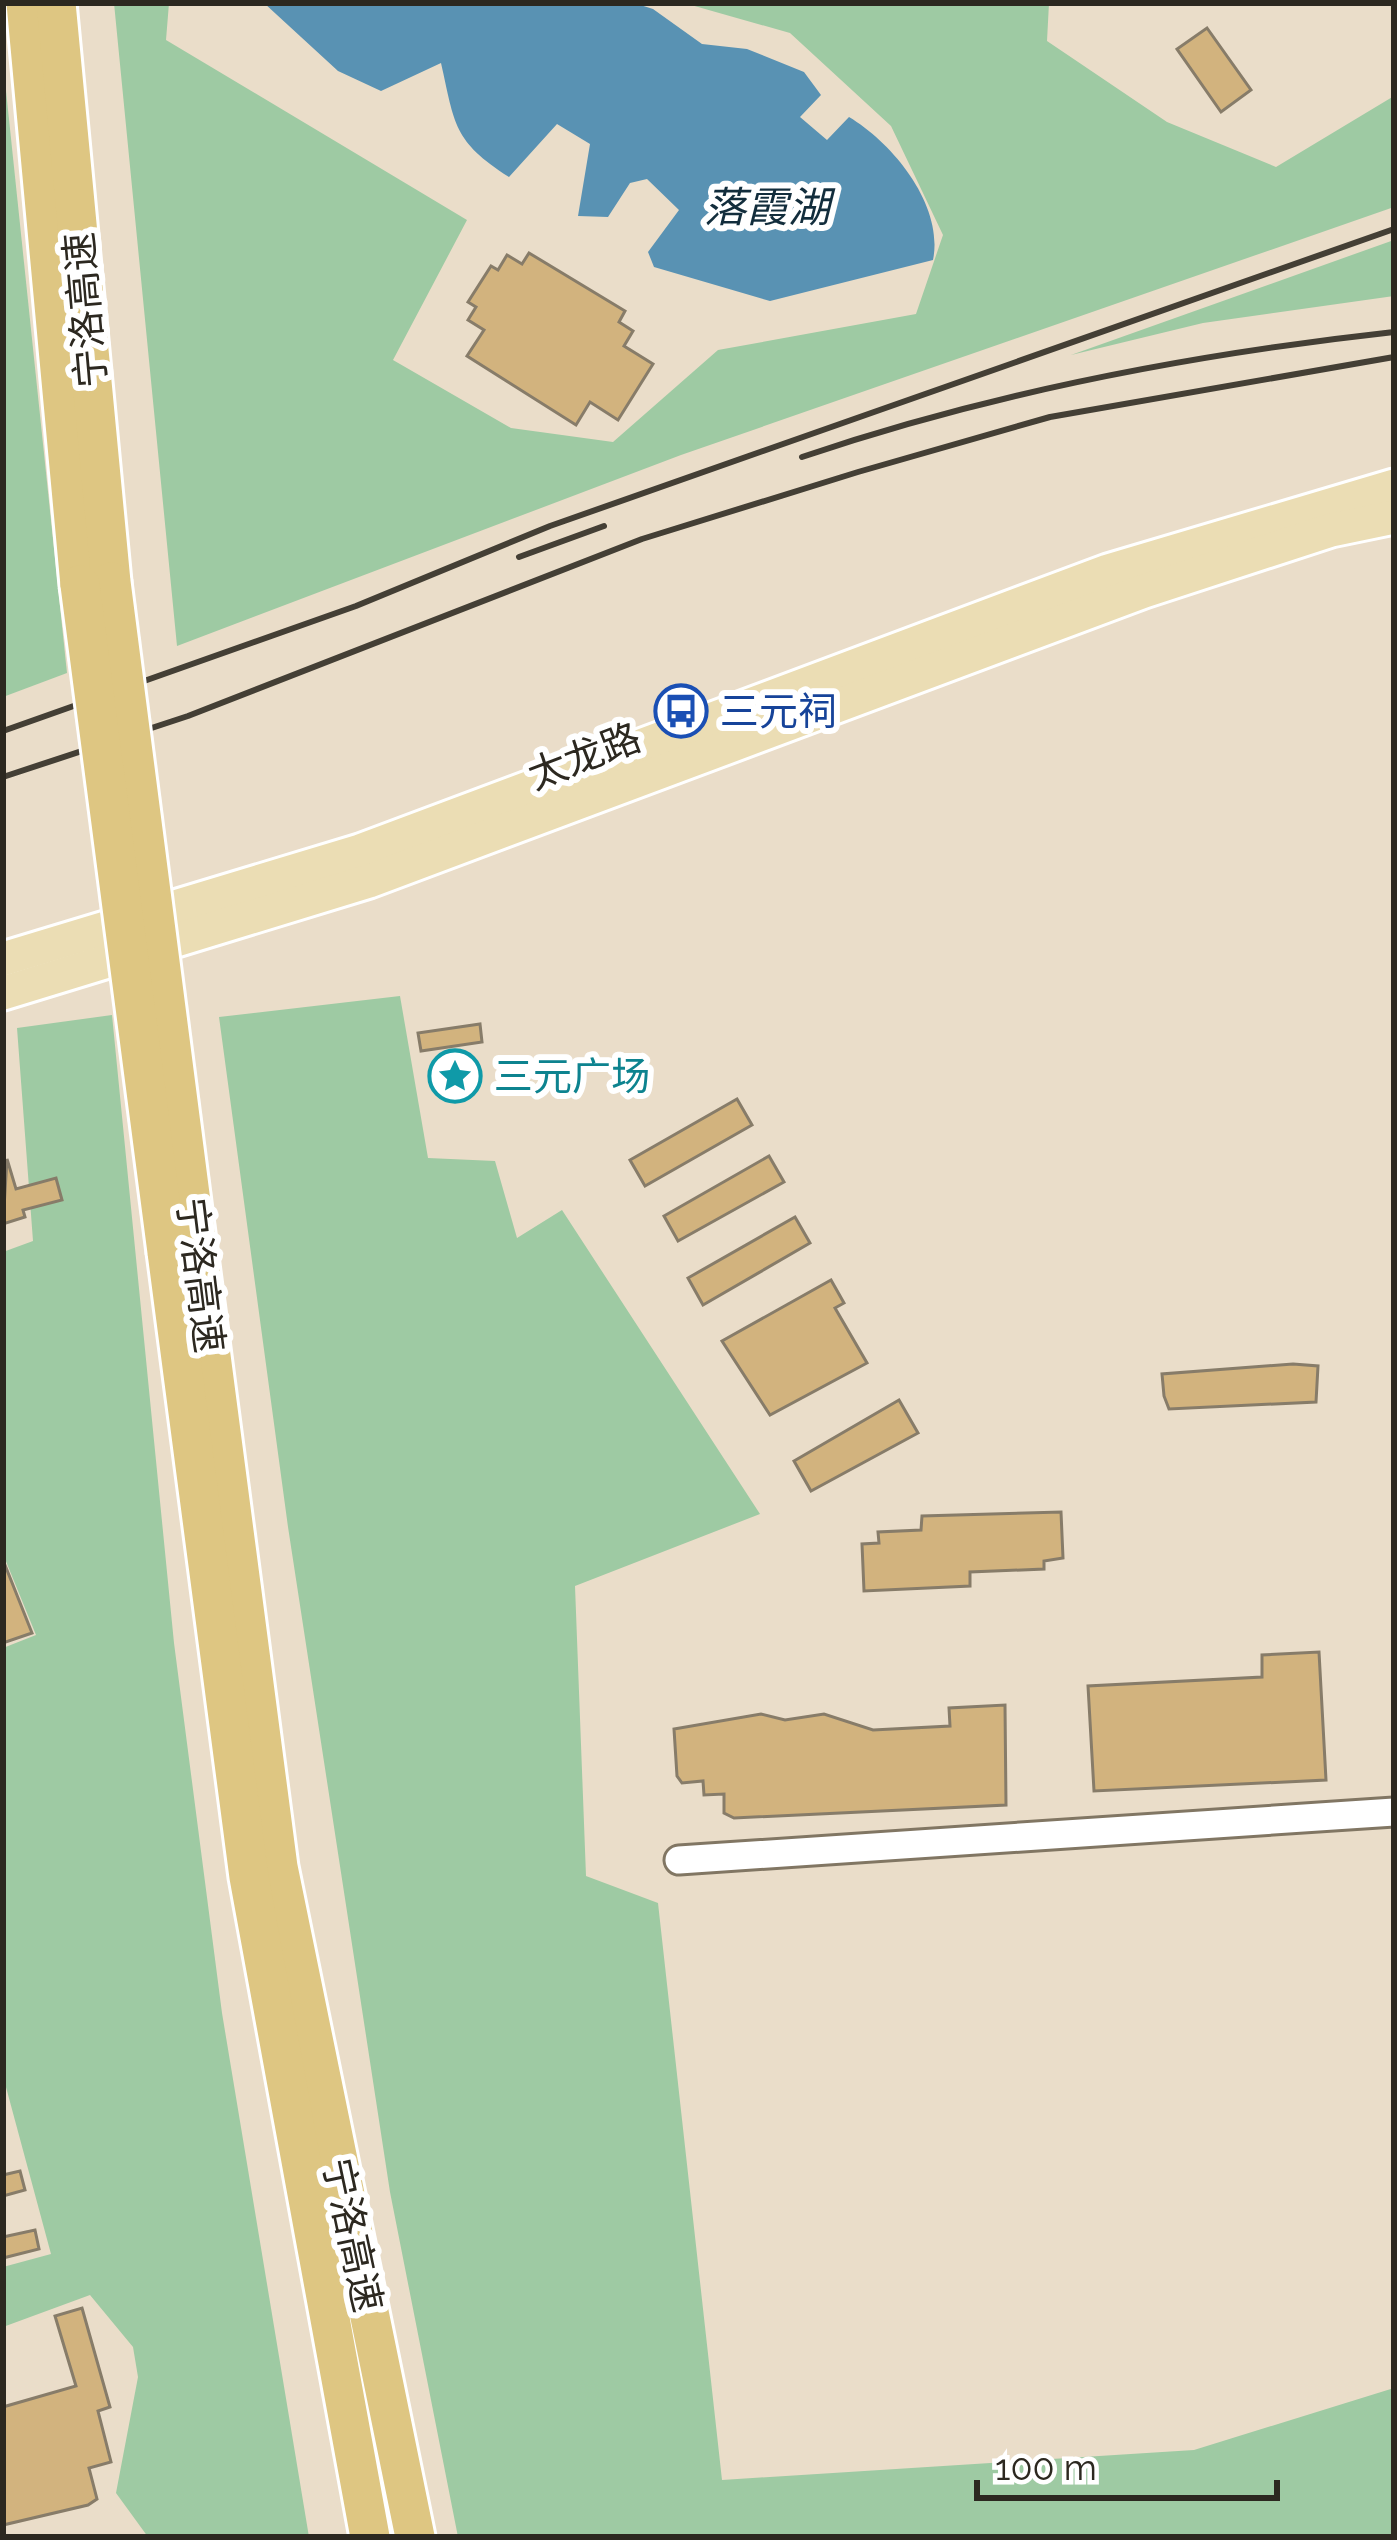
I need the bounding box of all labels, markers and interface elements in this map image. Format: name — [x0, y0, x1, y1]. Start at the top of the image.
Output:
water label: 落霞湖 — [704, 183, 836, 232]
street label: 宁洛高速 — [55, 230, 115, 390]
bus stop icon: 三元祠 — [653, 683, 709, 739]
place label: 三元祠 — [720, 688, 837, 734]
street label: 太龙路 — [521, 714, 647, 798]
place icon: 三元广场 — [427, 1048, 483, 1104]
place label: 三元广场 — [494, 1053, 650, 1099]
street label: 宁洛高速 — [169, 1195, 233, 1355]
street label: 宁洛高速 — [314, 2154, 392, 2316]
scale bar — [977, 2426, 1277, 2500]
text: 100 m — [995, 2446, 1097, 2488]

